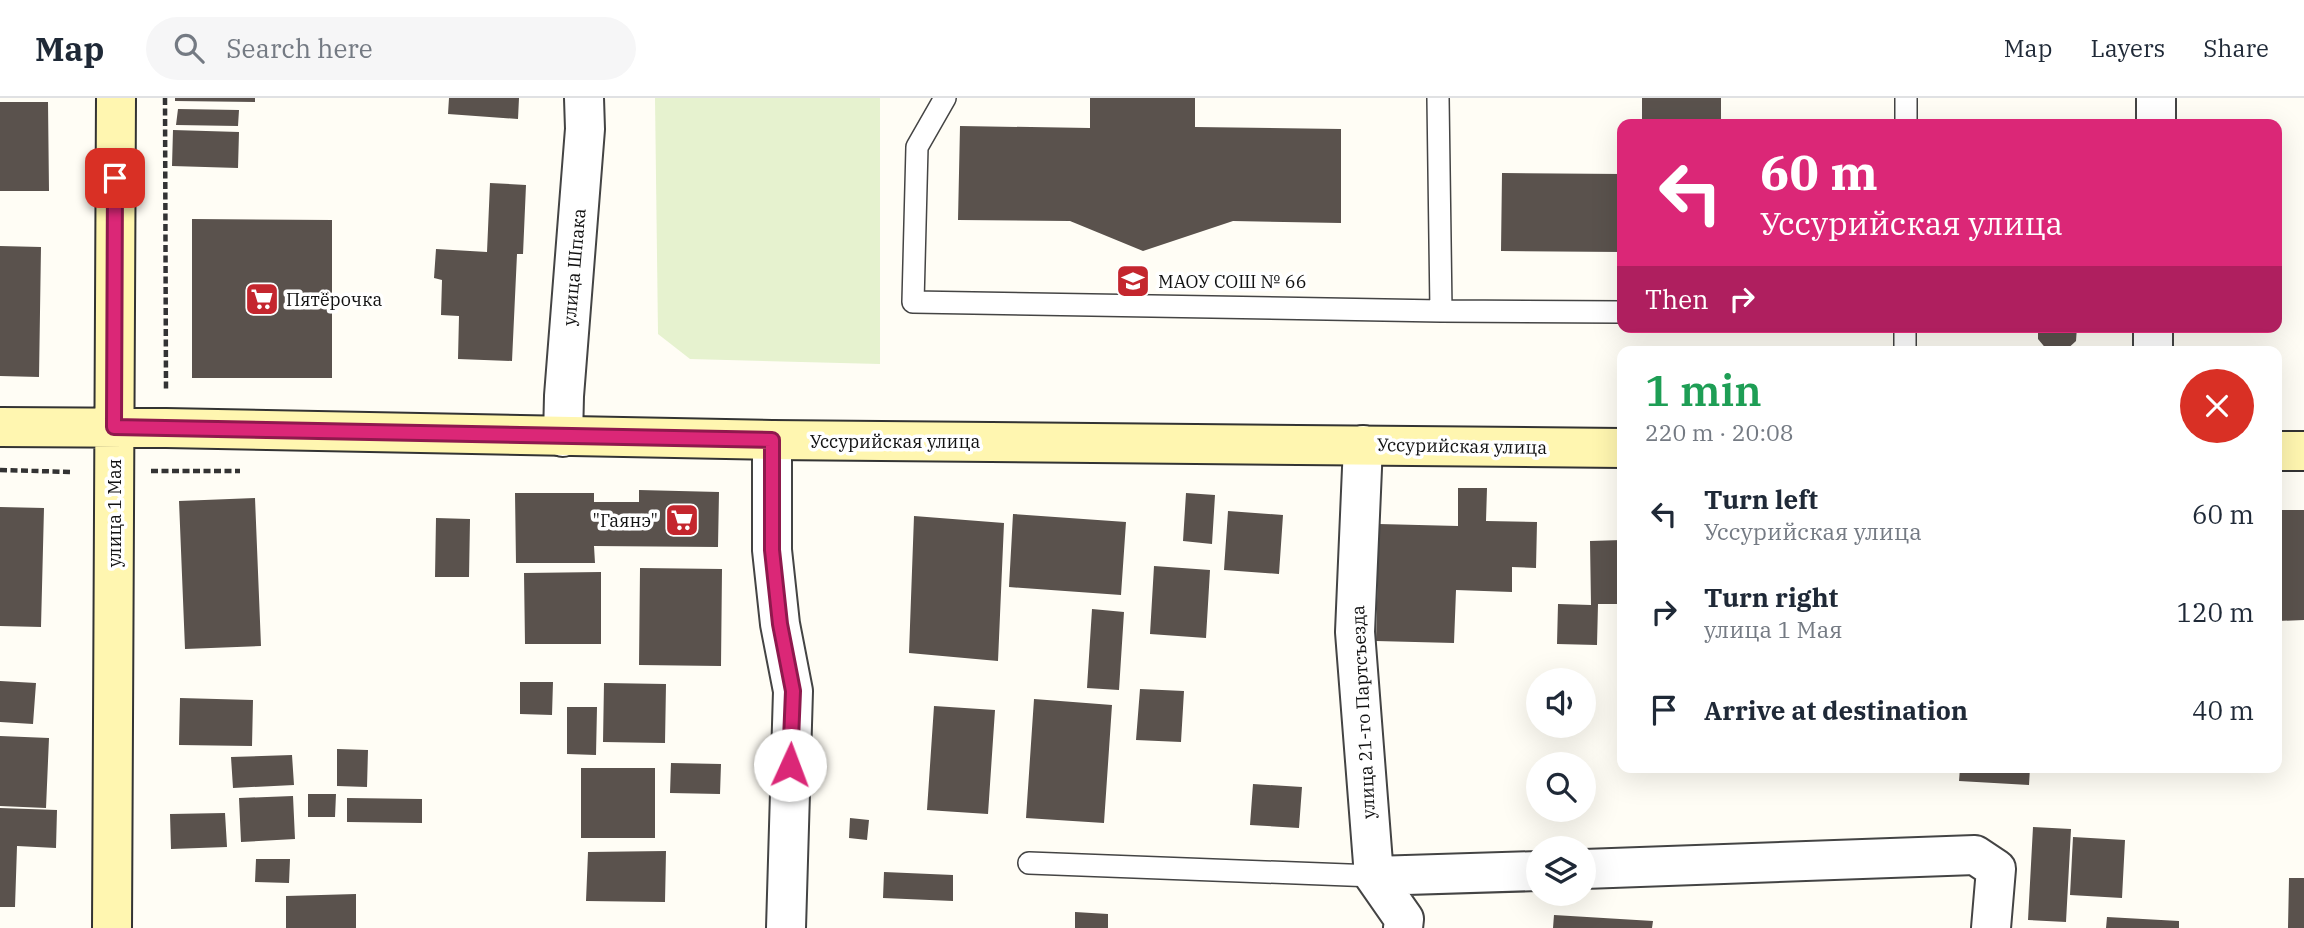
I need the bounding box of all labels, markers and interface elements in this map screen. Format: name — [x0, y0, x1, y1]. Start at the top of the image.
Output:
search box — [146, 17, 636, 80]
text: Map — [35, 27, 104, 70]
icon: search — [170, 29, 208, 67]
text: Search here — [226, 31, 373, 65]
text: Map — [2004, 32, 2052, 64]
text: Layers — [2090, 32, 2165, 64]
text: Share — [2203, 32, 2269, 64]
text: 60 m — [1760, 140, 1878, 203]
icon: left — [1645, 147, 1736, 238]
pin — [85, 148, 145, 208]
icon: arrive — [96, 159, 134, 197]
text: Уссурийская улица — [1760, 202, 2063, 244]
street label: улица Шпака — [557, 207, 591, 327]
school or university icon: МАОУ СОШ № 66 — [1114, 262, 1152, 300]
place label: МАОУ СОШ № 66 — [1158, 270, 1306, 293]
supermarket icon: Пятёрочка — [243, 280, 281, 318]
icon: right — [1723, 280, 1761, 318]
text: Then — [1645, 282, 1709, 316]
place label: Пятёрочка — [286, 288, 382, 311]
text: 1 min — [1645, 363, 1762, 418]
button: close — [2180, 369, 2254, 443]
text: 220 m · 20:08 — [1645, 417, 1794, 447]
street label: Уссурийская улица — [810, 430, 980, 453]
street label: Уссурийская улица — [1377, 433, 1548, 459]
street label: улица 1 Мая — [103, 459, 126, 567]
text: Turn left — [1704, 482, 1818, 516]
icon: left — [1645, 495, 1683, 533]
text: 60 m — [2192, 497, 2254, 531]
supermarket icon: "Гаянэ" — [663, 501, 701, 539]
place label: "Гаянэ" — [593, 509, 658, 532]
text: Уссурийская улица — [1704, 516, 1922, 546]
text: Turn right — [1704, 580, 1838, 614]
icon: right — [1645, 593, 1683, 631]
text: 120 m — [2176, 595, 2254, 629]
street label: улица 21-го Партсъезда — [1346, 604, 1380, 819]
text: улица 1 Мая — [1704, 614, 1843, 644]
map controls — [1526, 668, 1596, 906]
button: sound — [1526, 668, 1596, 738]
icon: arrive — [1645, 691, 1683, 729]
text: Arrive at destination — [1704, 693, 1968, 727]
text: 40 m — [2192, 693, 2254, 727]
position arrow — [753, 728, 827, 802]
button: search — [1526, 752, 1596, 822]
button: layers — [1526, 836, 1596, 906]

